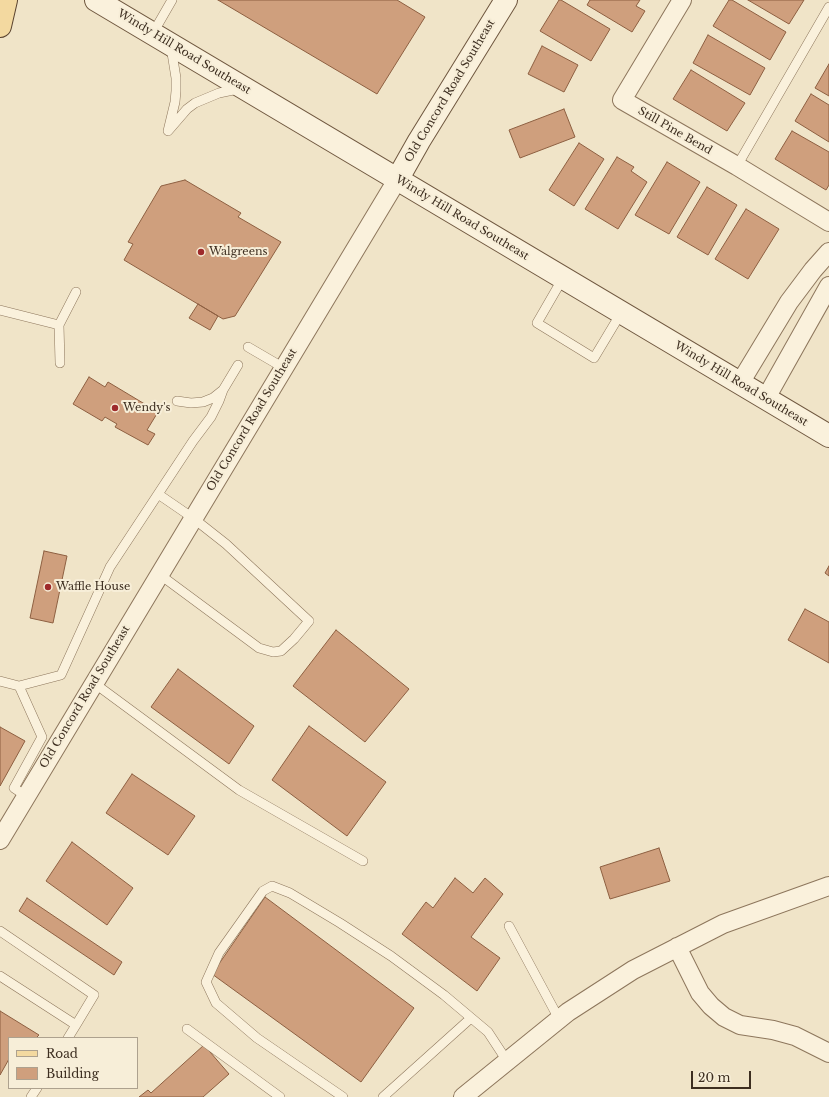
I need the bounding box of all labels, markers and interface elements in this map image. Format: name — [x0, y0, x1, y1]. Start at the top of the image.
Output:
street label: Windy Hill Road Southeast — [115, 7, 253, 97]
street label: Old Concord Road Southeast — [402, 17, 498, 165]
street label: Still Pine Bend — [636, 104, 714, 158]
street label: Windy Hill Road Southeast — [393, 173, 531, 263]
place label: Walgreens — [209, 245, 268, 259]
marker: Walgreens — [196, 247, 206, 257]
street label: Windy Hill Road Southeast — [672, 339, 810, 429]
street label: Old Concord Road Southeast — [204, 346, 300, 494]
place label: Wendy's — [123, 401, 171, 415]
marker: Wendy's — [110, 403, 120, 413]
place label: Waffle House — [56, 580, 130, 594]
marker: Waffle House — [43, 582, 53, 592]
street label: Old Concord Road Southeast — [37, 623, 133, 771]
legend — [8, 1037, 138, 1089]
text: Road — [46, 1046, 78, 1061]
scale bar — [693, 1063, 753, 1089]
text: Building — [46, 1066, 99, 1081]
text: 20 m — [698, 1070, 730, 1085]

